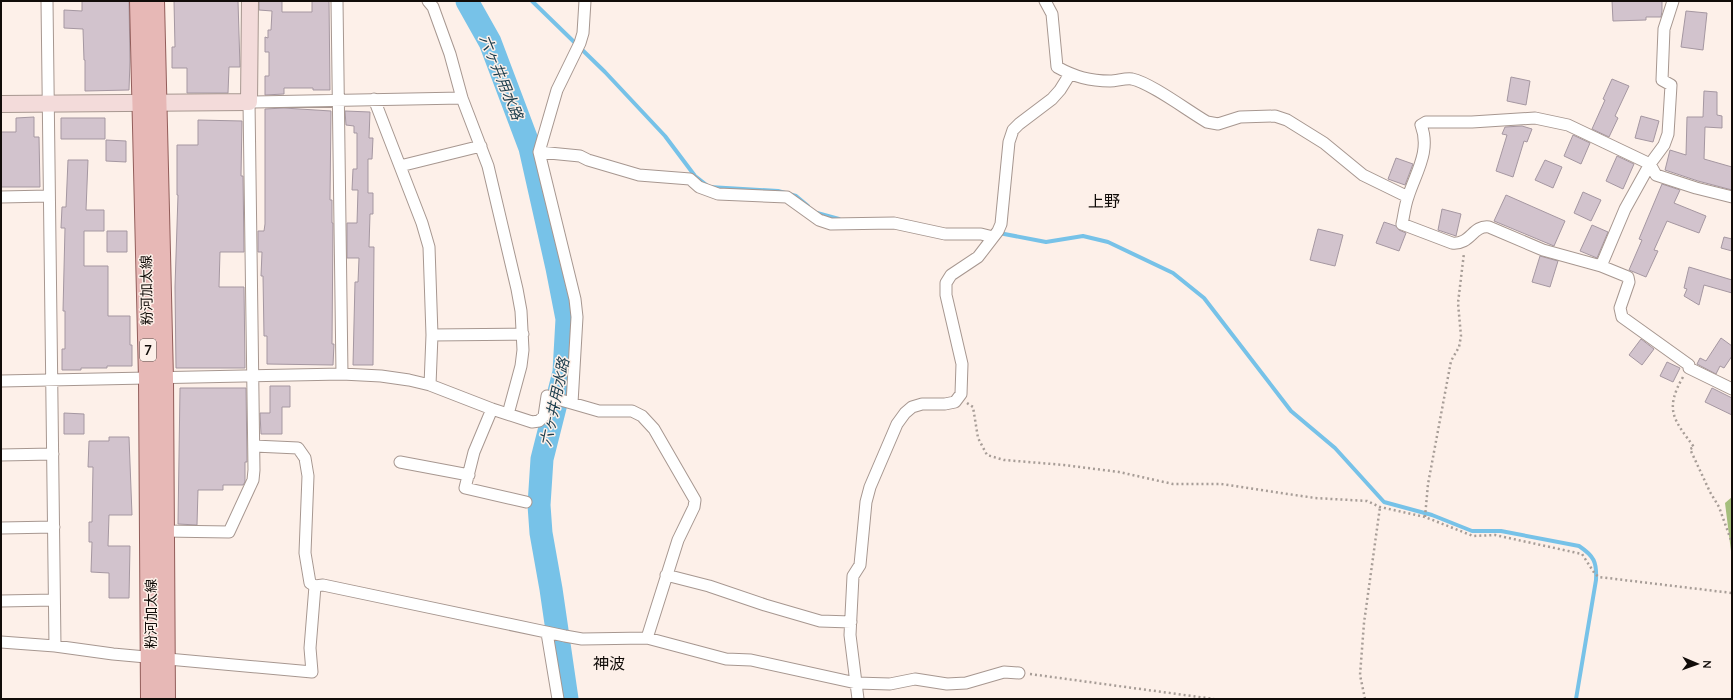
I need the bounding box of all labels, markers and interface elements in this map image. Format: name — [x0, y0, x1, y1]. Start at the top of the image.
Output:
water label: 六ヶ井用水路 — [477, 32, 528, 124]
district label: 上野 — [1088, 191, 1120, 210]
street label: 粉河加太線 — [137, 255, 155, 325]
road number: 7 — [140, 339, 156, 361]
water label: 六ヶ井用水路 — [536, 354, 573, 448]
street label: 粉河加太線 — [142, 579, 159, 649]
north arrow — [1677, 644, 1717, 684]
district label: 神波 — [593, 653, 625, 672]
text: N — [1701, 660, 1714, 669]

